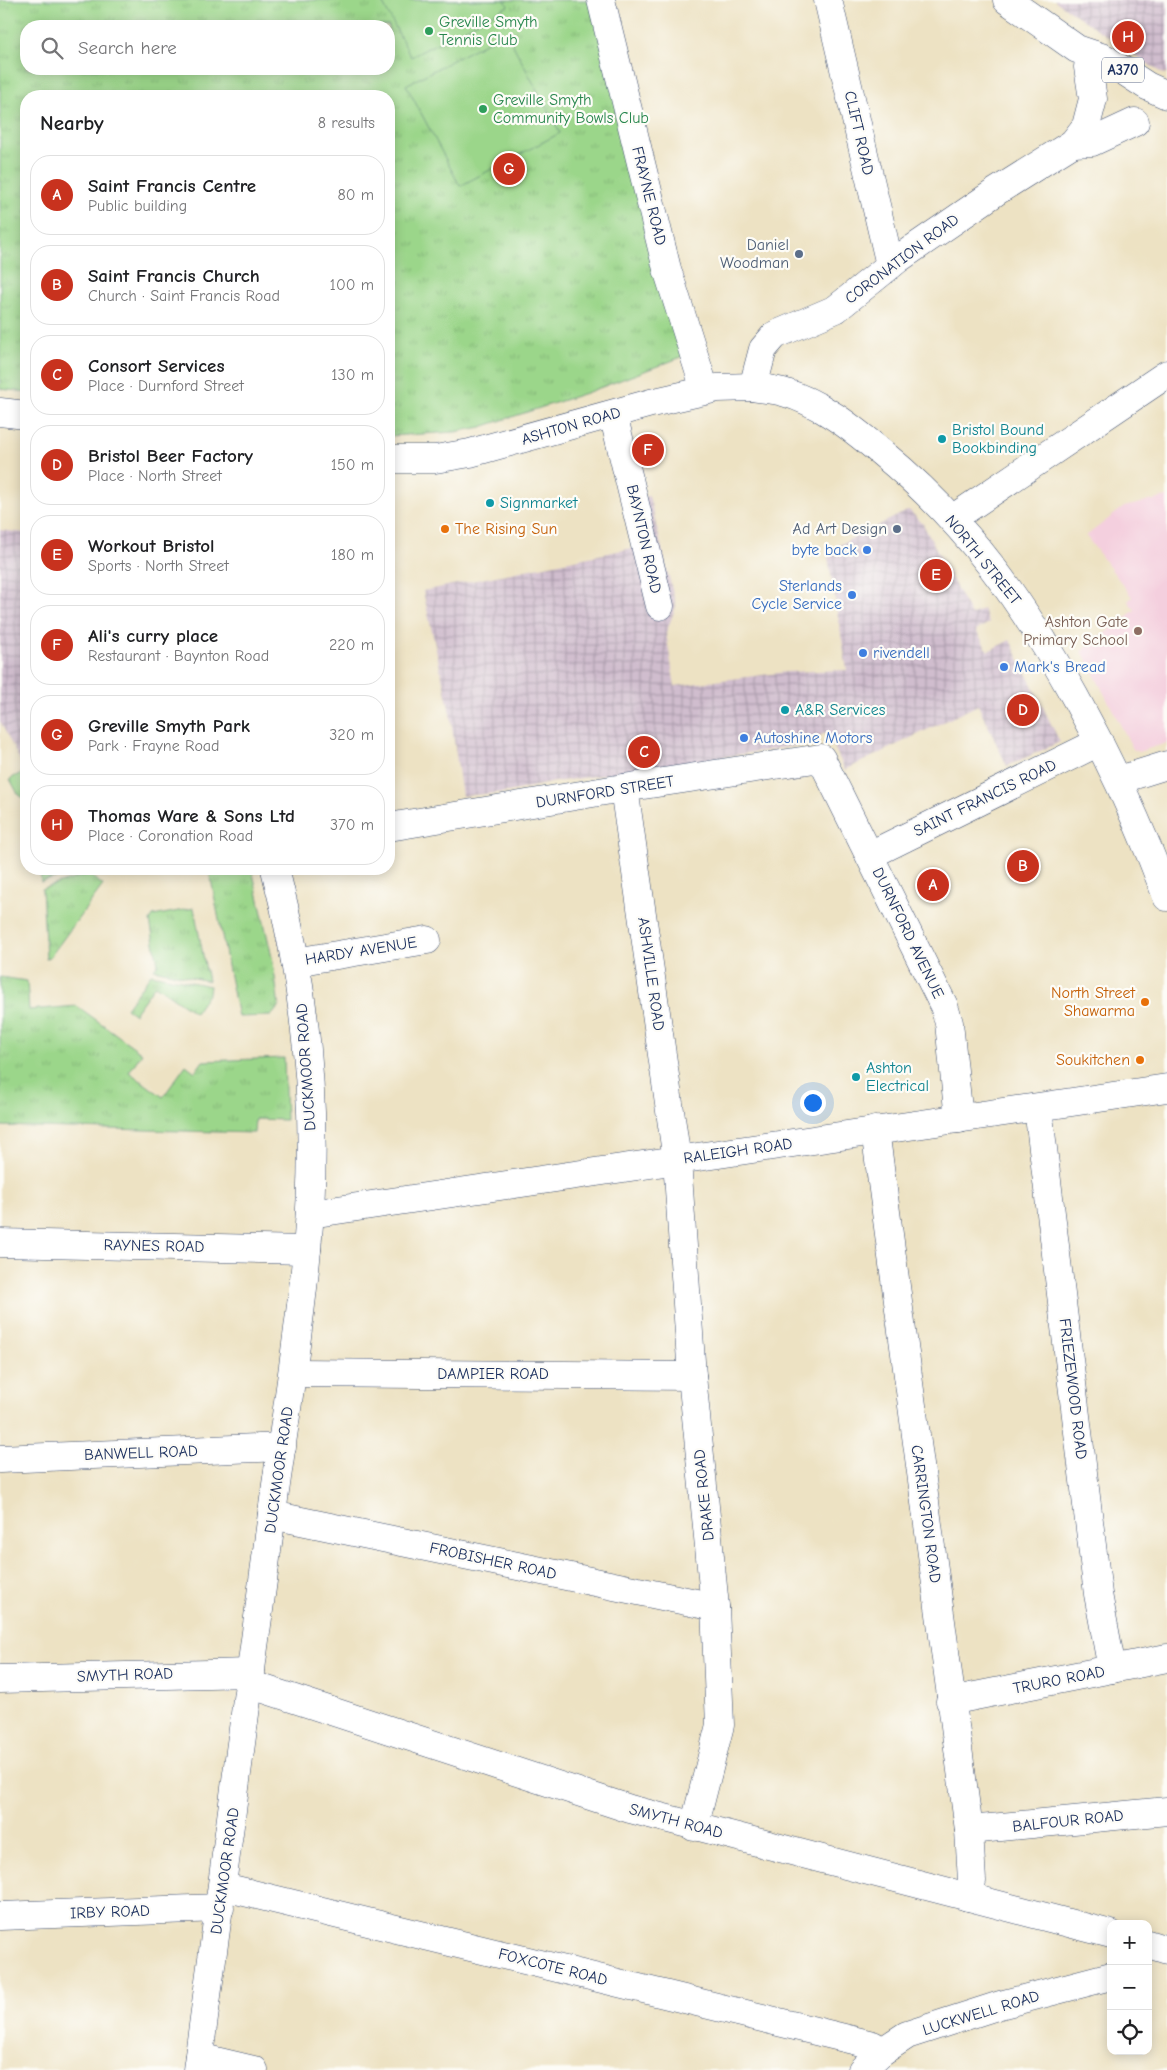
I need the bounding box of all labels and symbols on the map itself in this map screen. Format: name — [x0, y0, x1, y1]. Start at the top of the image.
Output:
place label: Greville Smyth Tennis Club — [439, 13, 538, 49]
pin: H — [1112, 18, 1144, 56]
marker: Greville Smyth Tennis Club — [423, 25, 435, 37]
road number: A370 — [1102, 58, 1144, 82]
street label: CLIFT ROAD — [841, 89, 877, 177]
place label: Greville Smyth Community Bowls Club — [493, 91, 649, 127]
marker: Greville Smyth Community Bowls Club — [477, 103, 489, 115]
street label: FRAYNE ROAD — [628, 145, 670, 247]
pin: G — [493, 150, 525, 188]
street label: CORONATION ROAD — [841, 210, 963, 308]
place label: Daniel Woodman — [720, 236, 789, 272]
marker: Daniel Woodman — [793, 248, 805, 260]
street label: ASHTON ROAD — [519, 403, 623, 449]
place label: Bristol Bound Bookbinding — [952, 421, 1044, 457]
pin: F — [632, 431, 664, 469]
marker: Bristol Bound Bookbinding — [936, 433, 948, 445]
street label: BAYNTON ROAD — [623, 483, 665, 595]
place label: Signmarket — [500, 494, 578, 512]
marker: Signmarket — [484, 497, 496, 509]
street label: NORTH STREET — [941, 512, 1025, 609]
place label: The Rising Sun — [455, 520, 557, 538]
place label: Ad Art Design — [793, 520, 887, 538]
marker: The Rising Sun — [439, 523, 451, 535]
marker: Ad Art Design — [891, 523, 903, 535]
place label: byte back — [792, 541, 857, 559]
marker: byte back — [861, 544, 873, 556]
pin: E — [920, 556, 952, 594]
place label: Sterlands Cycle Service — [751, 577, 842, 613]
marker: Sterlands Cycle Service — [846, 589, 858, 601]
place label: Ashton Gate Primary School — [1023, 613, 1128, 649]
marker: Ashton Gate Primary School — [1132, 625, 1144, 637]
place label: rivendell — [873, 644, 930, 662]
marker: rivendell — [857, 647, 869, 659]
place label: Mark's Bread — [1014, 658, 1106, 676]
marker: Mark's Bread — [998, 661, 1010, 673]
pin: D — [1007, 691, 1039, 729]
place label: A&R Services — [795, 701, 886, 719]
marker: A&R Services — [779, 704, 791, 716]
place label: Autoshine Motors — [754, 729, 873, 747]
marker: Autoshine Motors — [738, 732, 750, 744]
pin: C — [628, 733, 660, 771]
street label: SAINT FRANCIS ROAD — [911, 756, 1059, 840]
street label: DURNFORD STREET — [535, 772, 676, 812]
pin: B — [1007, 847, 1039, 885]
street label: DURNFORD AVENUE — [868, 864, 948, 1002]
pin: A — [917, 866, 949, 904]
street label: ASHVILLE ROAD — [634, 916, 668, 1032]
street label: HARDY AVENUE — [304, 933, 418, 969]
place label: North Street Shawarma — [1051, 984, 1135, 1020]
marker: North Street Shawarma — [1139, 996, 1151, 1008]
street label: DUCKMOOR ROAD — [293, 1003, 319, 1131]
place label: Soukitchen — [1056, 1051, 1130, 1069]
marker: Soukitchen — [1134, 1054, 1146, 1066]
place label: Ashton Electrical — [866, 1059, 929, 1095]
marker: Ashton Electrical — [850, 1071, 862, 1083]
your location — [800, 1090, 826, 1116]
street label: RALEIGH ROAD — [682, 1134, 794, 1168]
street label: RAYNES ROAD — [103, 1236, 205, 1256]
street label: FRIEZEWOOD ROAD — [1055, 1317, 1091, 1461]
street label: DAMPIER ROAD — [437, 1365, 549, 1383]
street label: DUCKMOOR ROAD — [261, 1405, 297, 1535]
street label: BANWELL ROAD — [84, 1442, 198, 1464]
street label: CARRINGTON ROAD — [907, 1444, 945, 1584]
street label: DRAKE ROAD — [690, 1448, 718, 1542]
street label: FROBISHER ROAD — [428, 1539, 558, 1583]
street label: TRURO ROAD — [1011, 1662, 1107, 1698]
street label: SMYTH ROAD — [77, 1664, 173, 1686]
street label: SMYTH ROAD — [627, 1800, 725, 1842]
street label: DUCKMOOR ROAD — [207, 1806, 243, 1936]
street label: BALFOUR ROAD — [1012, 1806, 1124, 1836]
street label: IRBY ROAD — [70, 1902, 150, 1922]
street label: FOXCOTE ROAD — [497, 1945, 609, 1989]
street label: LUCKWELL ROAD — [920, 1987, 1042, 2039]

